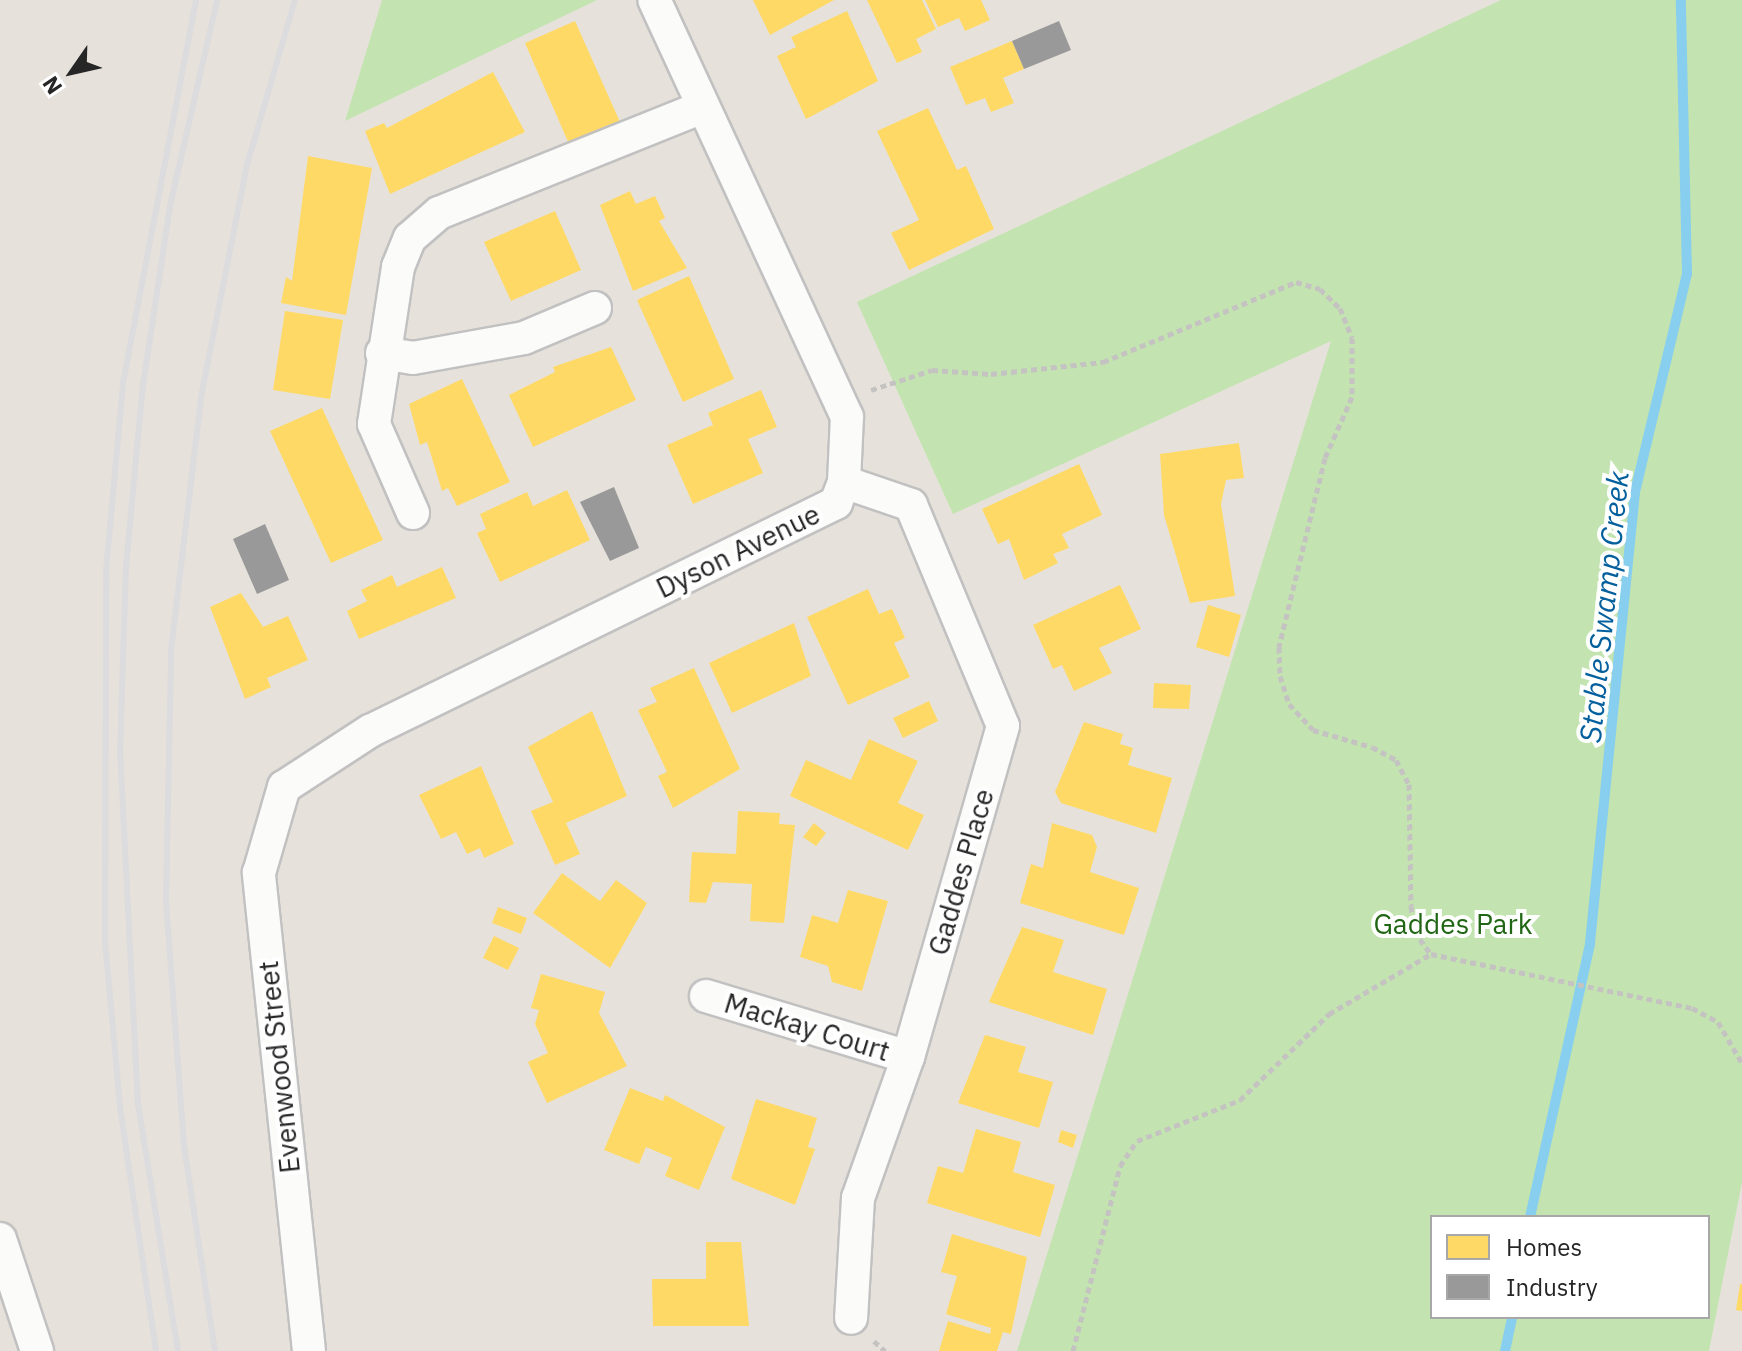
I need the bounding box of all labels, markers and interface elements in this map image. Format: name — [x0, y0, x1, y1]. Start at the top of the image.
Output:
north arrow — [32, 32, 112, 112]
text: N — [35, 71, 68, 100]
water label: Stable Swamp Creek — [1572, 469, 1636, 745]
street label: Dyson Avenue — [651, 497, 825, 605]
street label: Gaddes Place — [921, 785, 1001, 959]
park label: Gaddes Park — [1373, 907, 1533, 941]
street label: Evenwood Street — [251, 959, 307, 1175]
street label: Mackay Court — [720, 986, 894, 1068]
legend — [1430, 1215, 1710, 1319]
text: Homes — [1506, 1231, 1582, 1263]
text: Industry — [1506, 1271, 1598, 1303]

